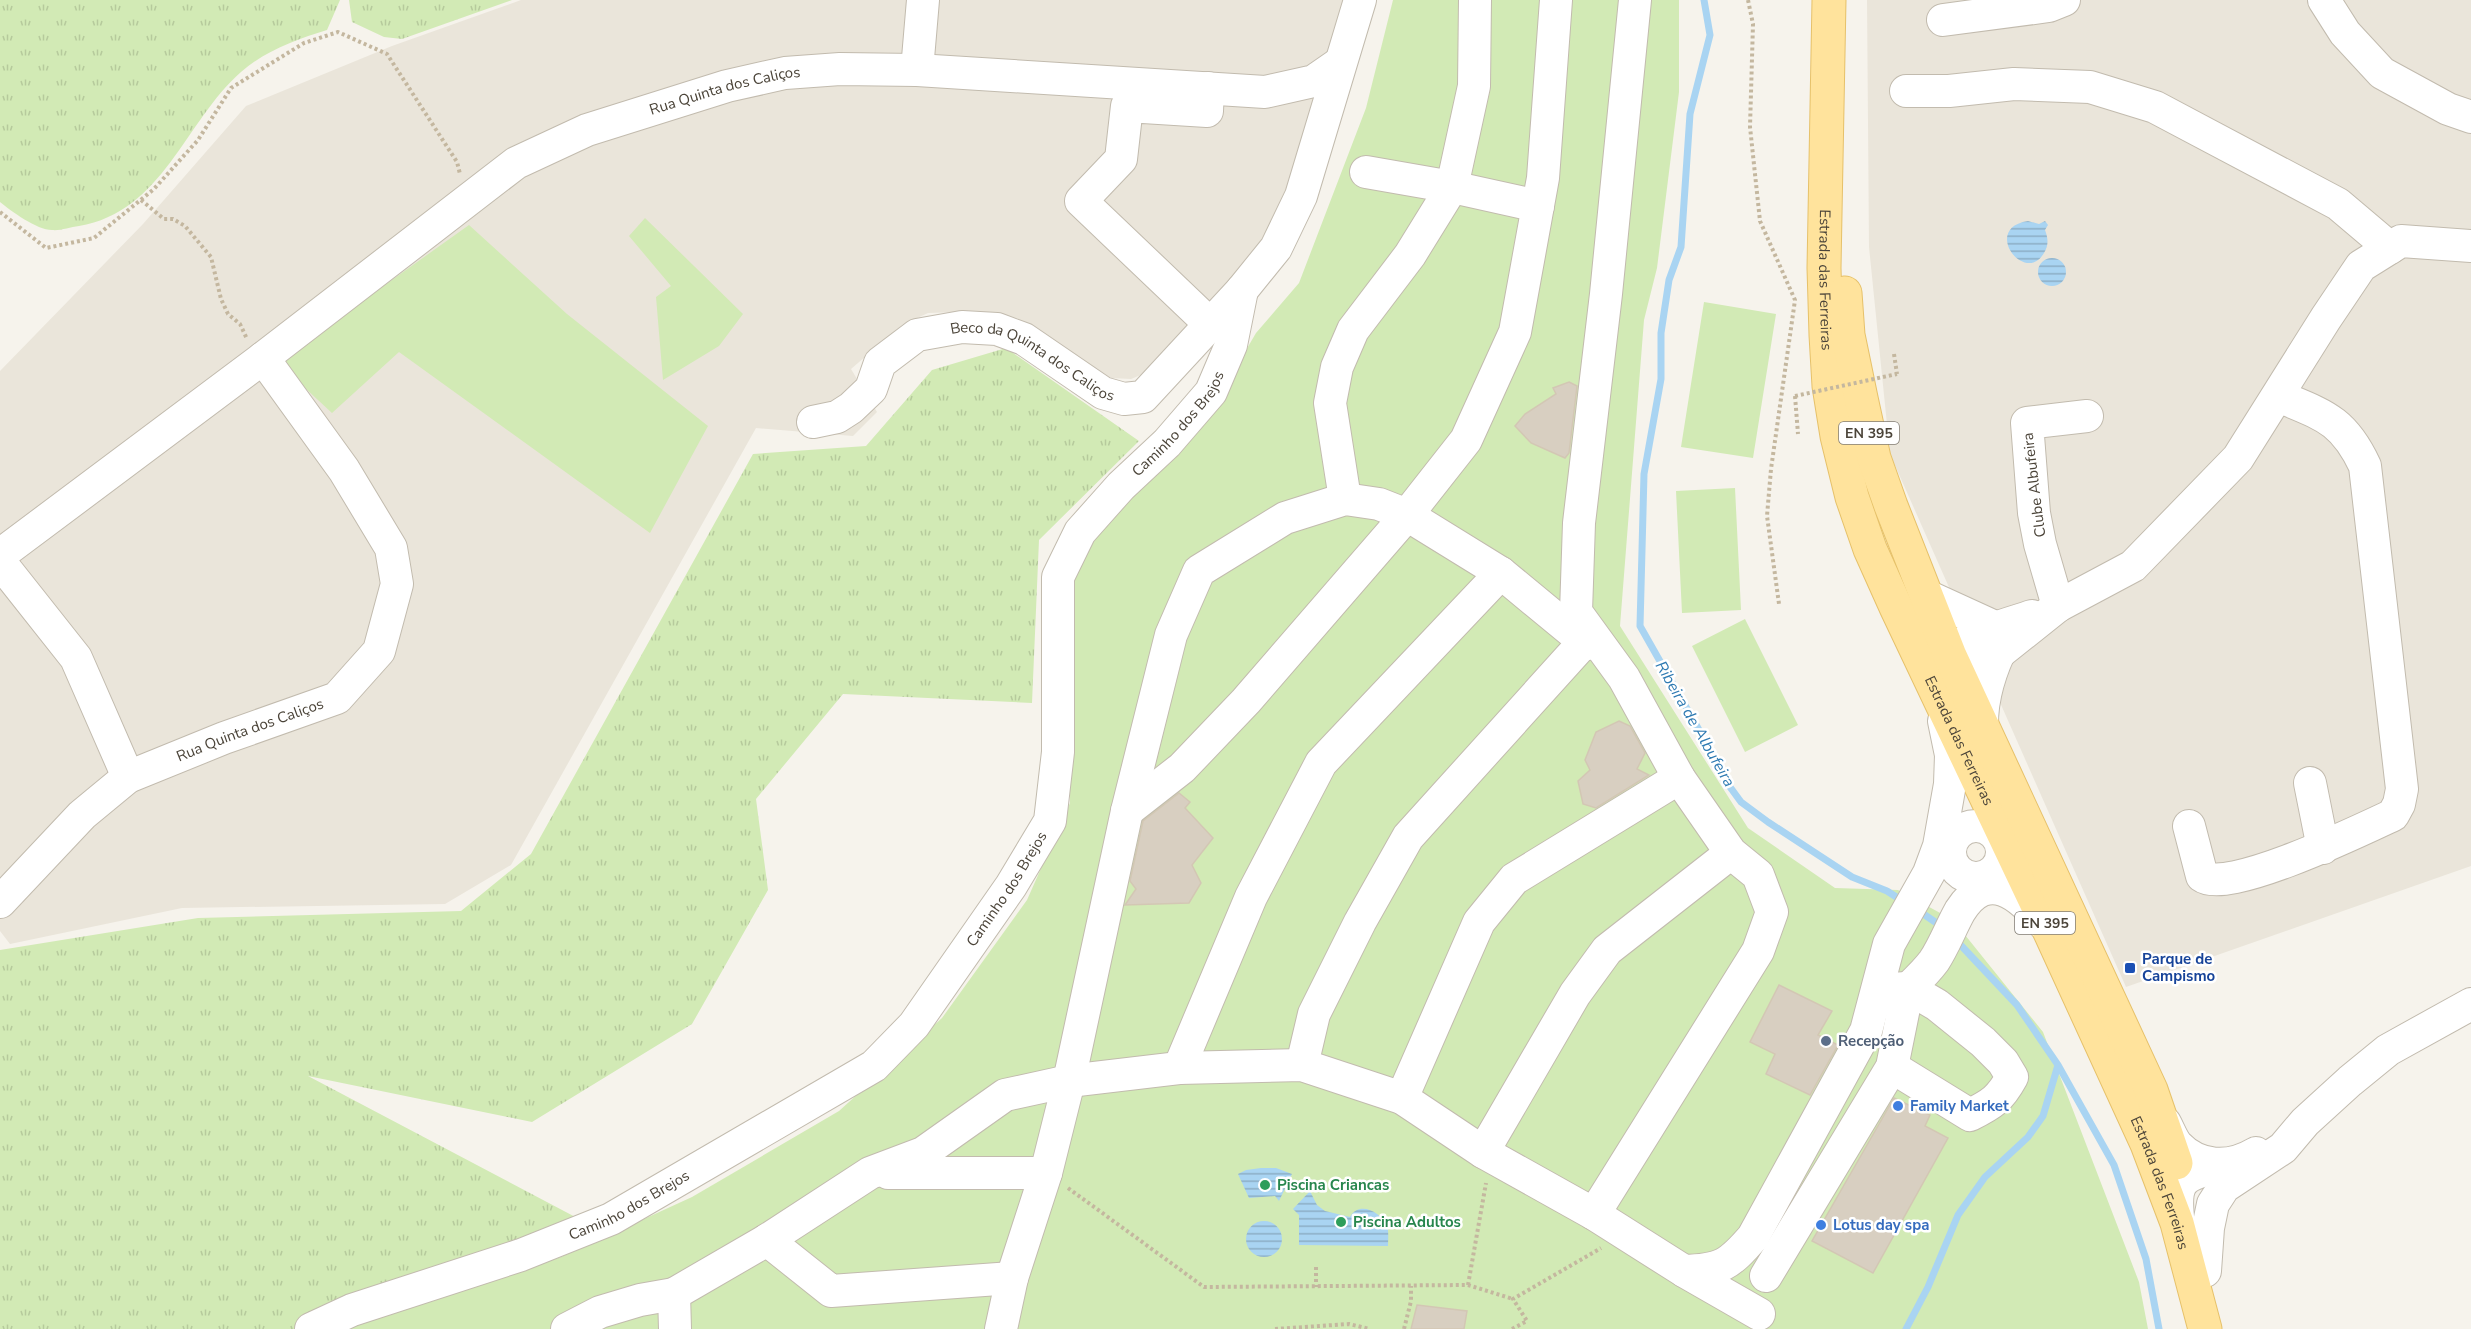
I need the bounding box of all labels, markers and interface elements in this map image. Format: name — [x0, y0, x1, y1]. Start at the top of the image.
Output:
street label: Rua Quinta dos Caliços — [647, 62, 801, 120]
street label: Estrada das Ferreiras — [1814, 209, 1837, 351]
street label: Beco da Quinta dos Caliços — [949, 317, 1117, 406]
street label: Caminho dos Brejos — [1127, 368, 1229, 481]
road number: EN 395 — [1839, 422, 1899, 444]
street label: Clube Albufeira — [2018, 431, 2050, 539]
water label: Ribeira de Albufeira — [1650, 657, 1740, 791]
street label: Estrada das Ferreiras — [1920, 672, 1999, 809]
street label: Rua Quinta dos Caliços — [173, 694, 326, 766]
street label: Caminho dos Brejos — [962, 828, 1052, 951]
road number: EN 395 — [2015, 912, 2075, 934]
place label: Parque de Campismo — [2142, 949, 2216, 986]
marker: Parque de Campismo — [2123, 961, 2137, 975]
place label: Recepção — [1838, 1031, 1905, 1051]
marker: Recepção — [1819, 1034, 1833, 1048]
place label: Family Market — [1910, 1096, 2009, 1116]
marker: Family Market — [1891, 1099, 1905, 1113]
street label: Estrada das Ferreiras — [2126, 1113, 2194, 1252]
street label: Caminho dos Brejos — [566, 1166, 693, 1245]
place label: Piscina Criancas — [1277, 1175, 1389, 1195]
marker: Piscina Criancas — [1258, 1178, 1272, 1192]
place label: Piscina Adultos — [1353, 1212, 1461, 1232]
marker: Piscina Adultos — [1334, 1215, 1348, 1229]
place label: Lotus day spa — [1833, 1215, 1929, 1235]
marker: Lotus day spa — [1814, 1218, 1828, 1232]

